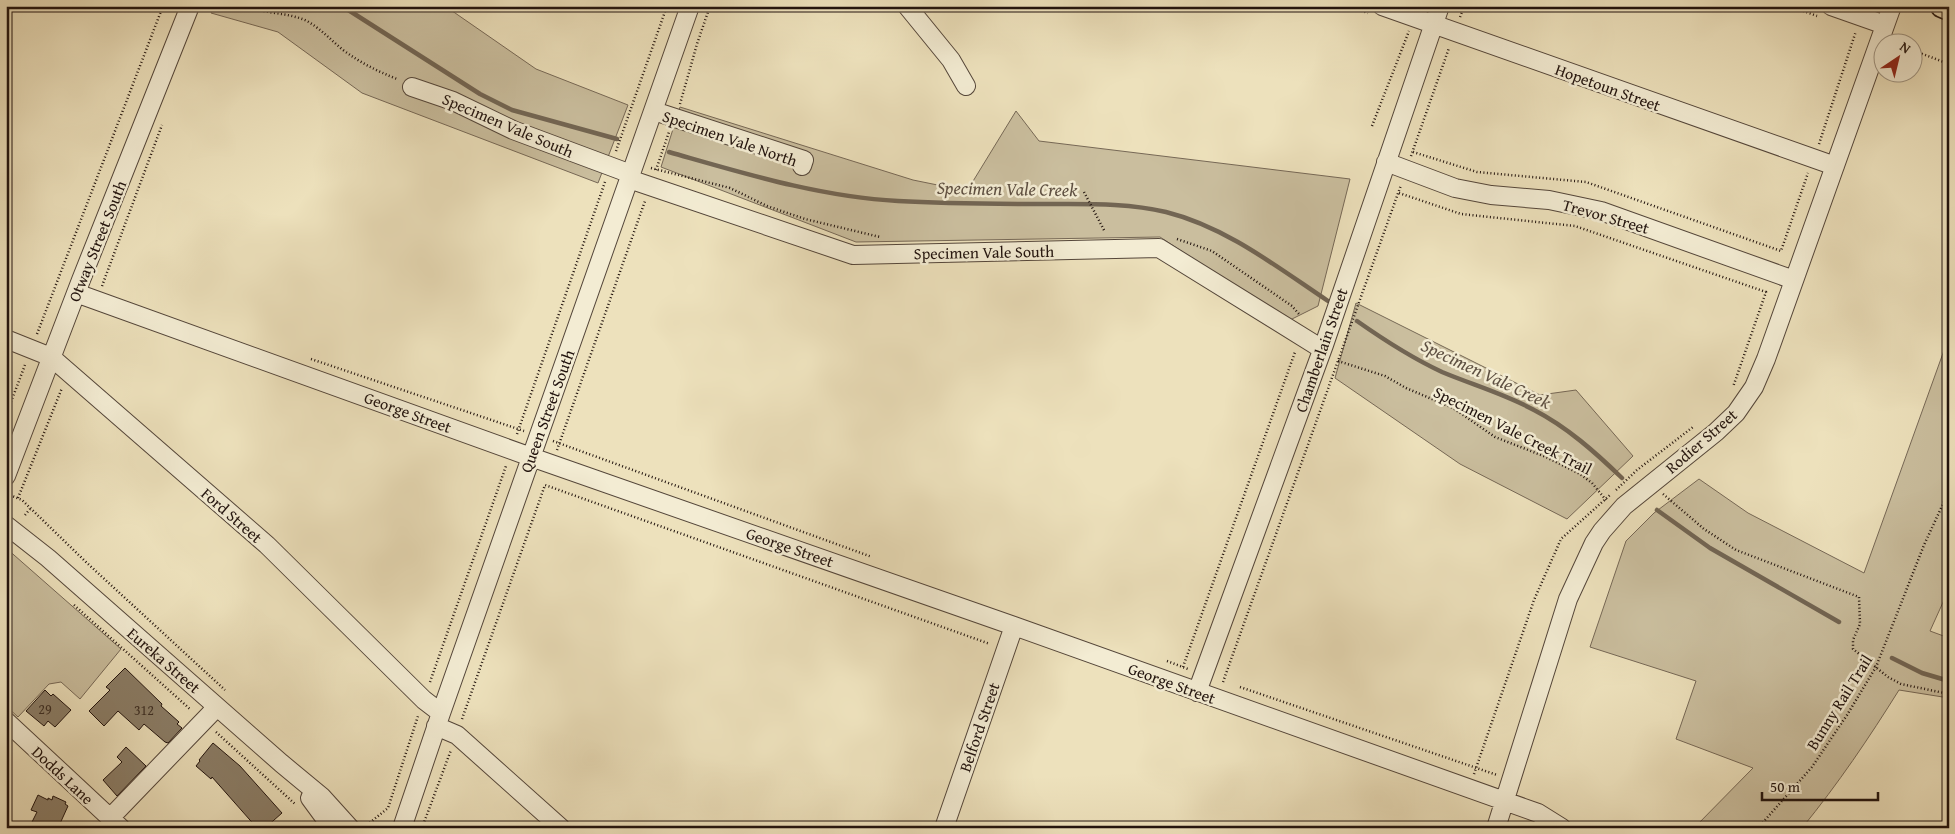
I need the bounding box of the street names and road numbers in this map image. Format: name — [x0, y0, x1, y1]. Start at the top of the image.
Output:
street label: Hopetoun Street — [1552, 57, 1664, 117]
street label: Specimen Vale South — [439, 87, 577, 164]
street label: Specimen Vale North — [659, 104, 801, 172]
street label: Otway Street South — [62, 177, 132, 305]
street label: Trevor Street — [1560, 192, 1653, 240]
street label: Specimen Vale South — [914, 239, 1054, 265]
street label: Chamberlain Street — [1288, 284, 1354, 415]
street label: Queen Street South — [514, 346, 580, 476]
street label: Specimen Vale Creek Trail — [1430, 380, 1597, 481]
street label: George Street — [361, 385, 455, 439]
street label: Rodier Street — [1660, 403, 1743, 479]
street label: Ford Street — [196, 482, 268, 549]
street label: George Street — [743, 521, 837, 573]
street label: Eureka Street — [122, 621, 206, 699]
street label: Bunny Rail Trail — [1800, 649, 1878, 754]
street label: George Street — [1125, 656, 1219, 710]
street label: Belford Street — [952, 679, 1006, 775]
street label: Dodds Lane — [27, 740, 99, 810]

